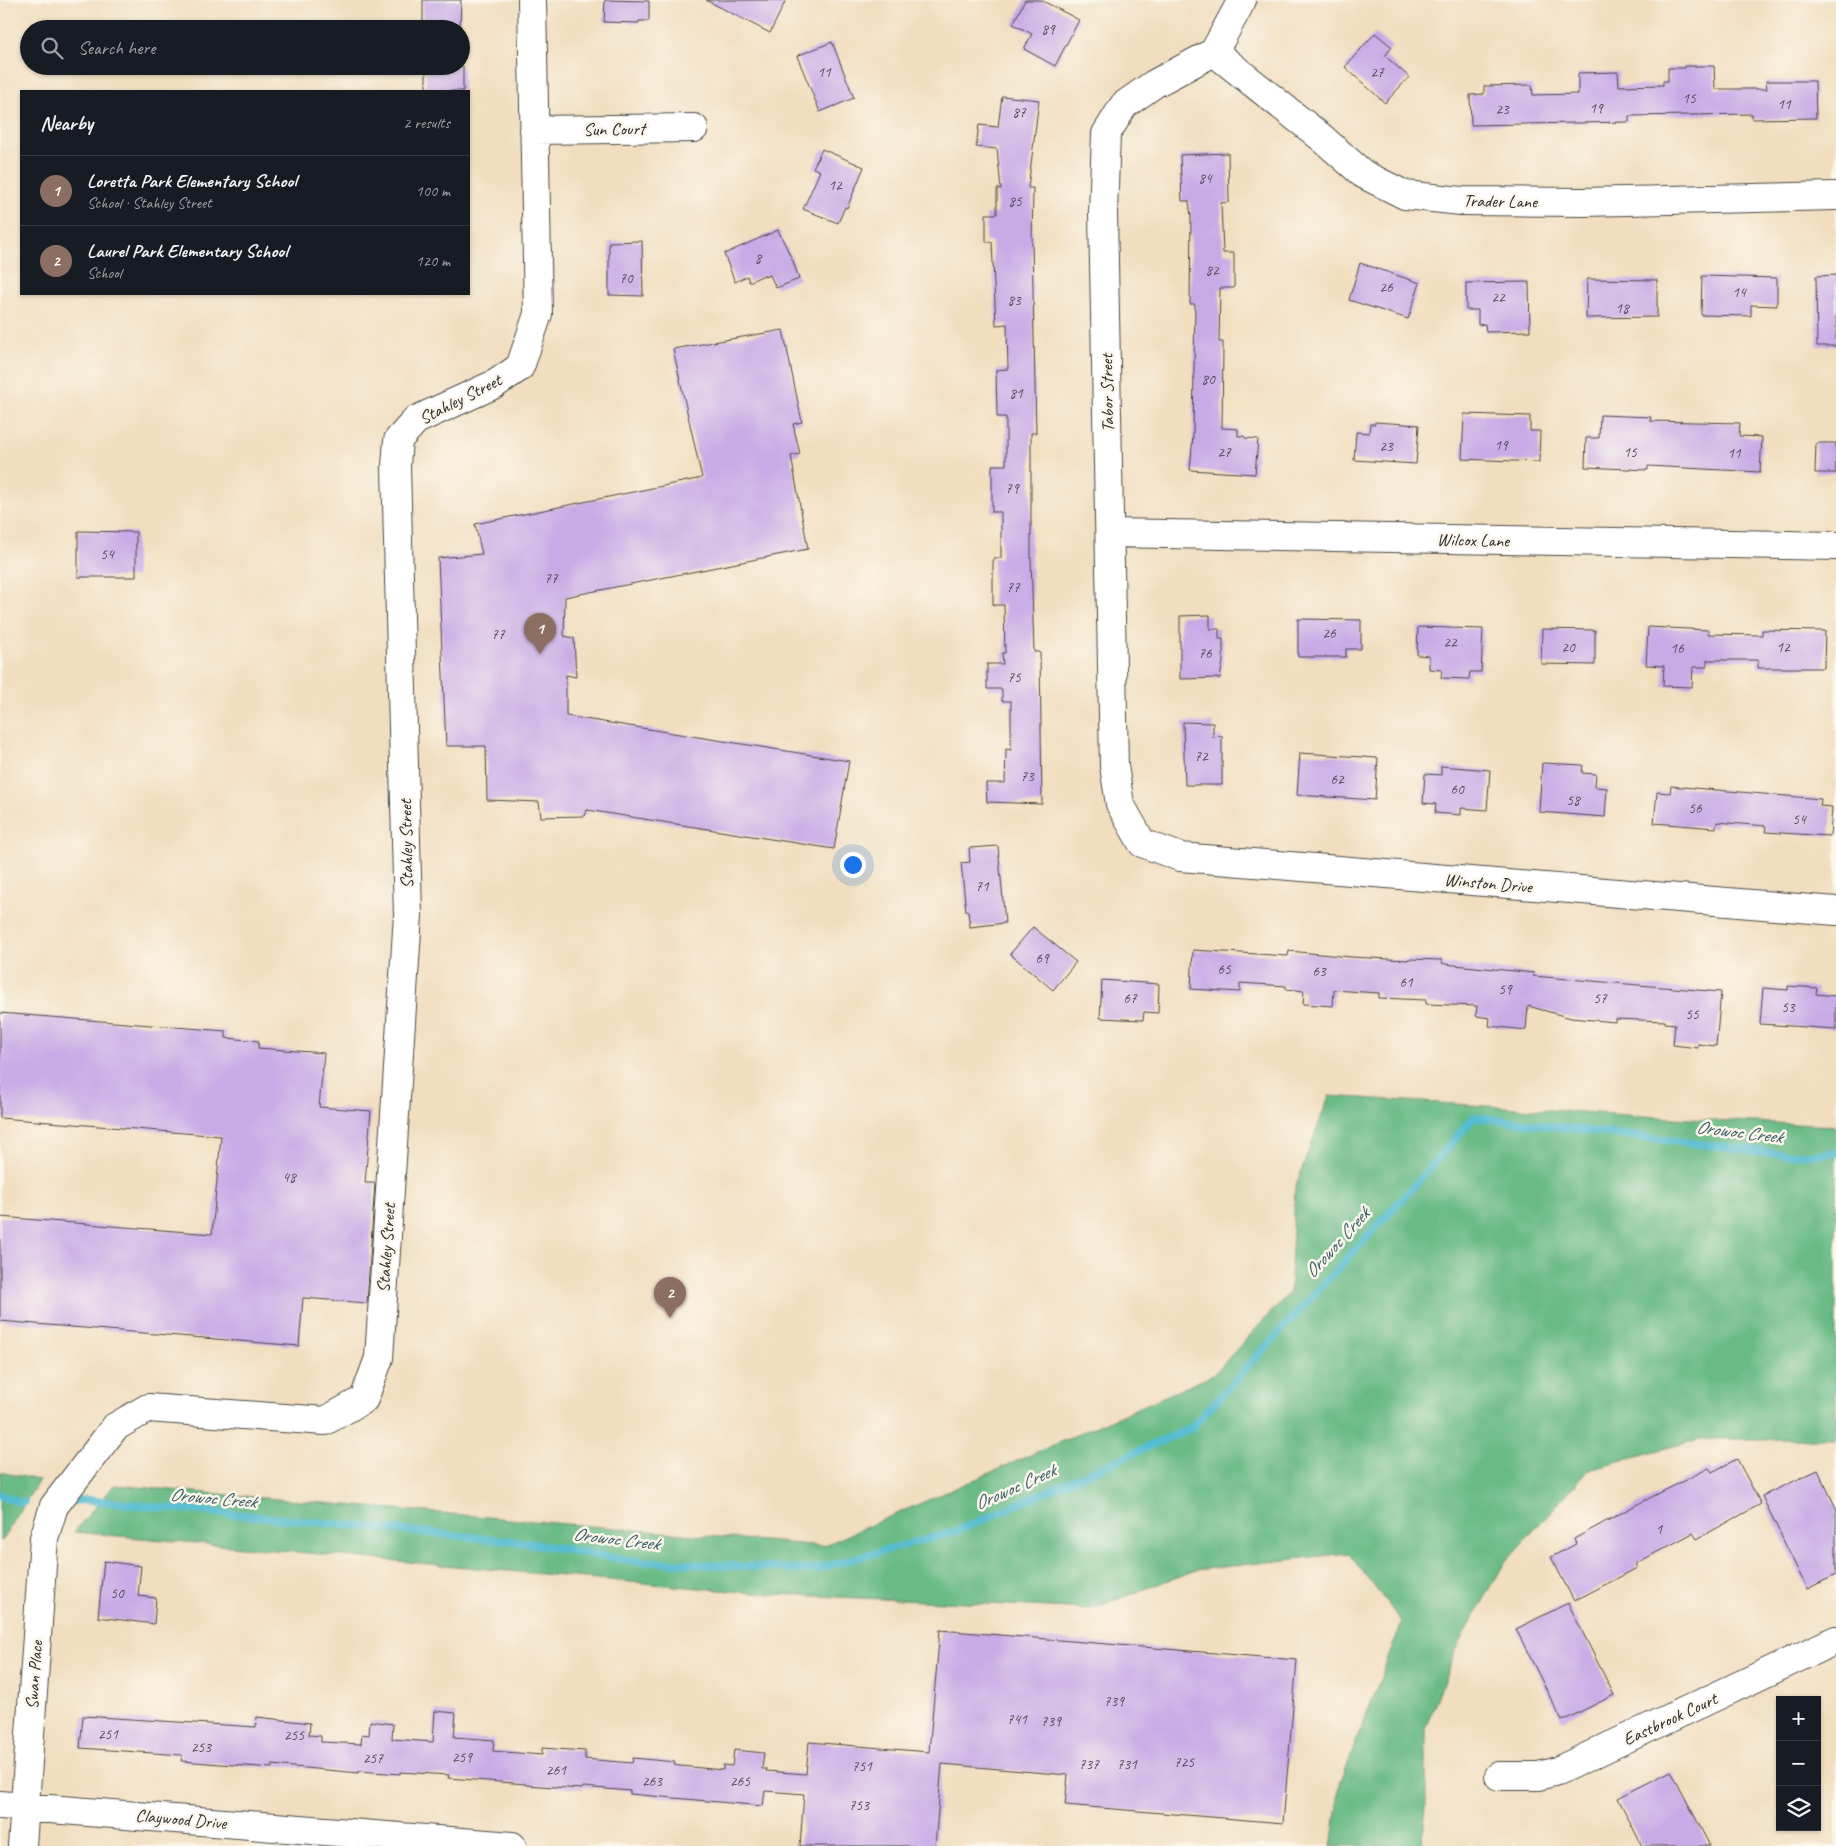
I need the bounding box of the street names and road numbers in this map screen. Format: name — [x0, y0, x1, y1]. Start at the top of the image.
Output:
street label: Sun Court — [583, 117, 648, 141]
street label: Trader Lane — [1463, 189, 1538, 213]
street label: Tabor Street — [1095, 352, 1119, 432]
street label: Stahley Street — [415, 368, 507, 429]
street label: Wilcox Lane — [1437, 528, 1510, 552]
street label: Stahley Street — [394, 797, 418, 889]
street label: Winston Drive — [1443, 868, 1534, 898]
street label: Stahley Street — [372, 1201, 400, 1293]
street label: Swan Place — [21, 1639, 47, 1710]
street label: Eastbrook Court — [1619, 1687, 1722, 1750]
street label: Claywood Drive — [135, 1804, 228, 1834]

